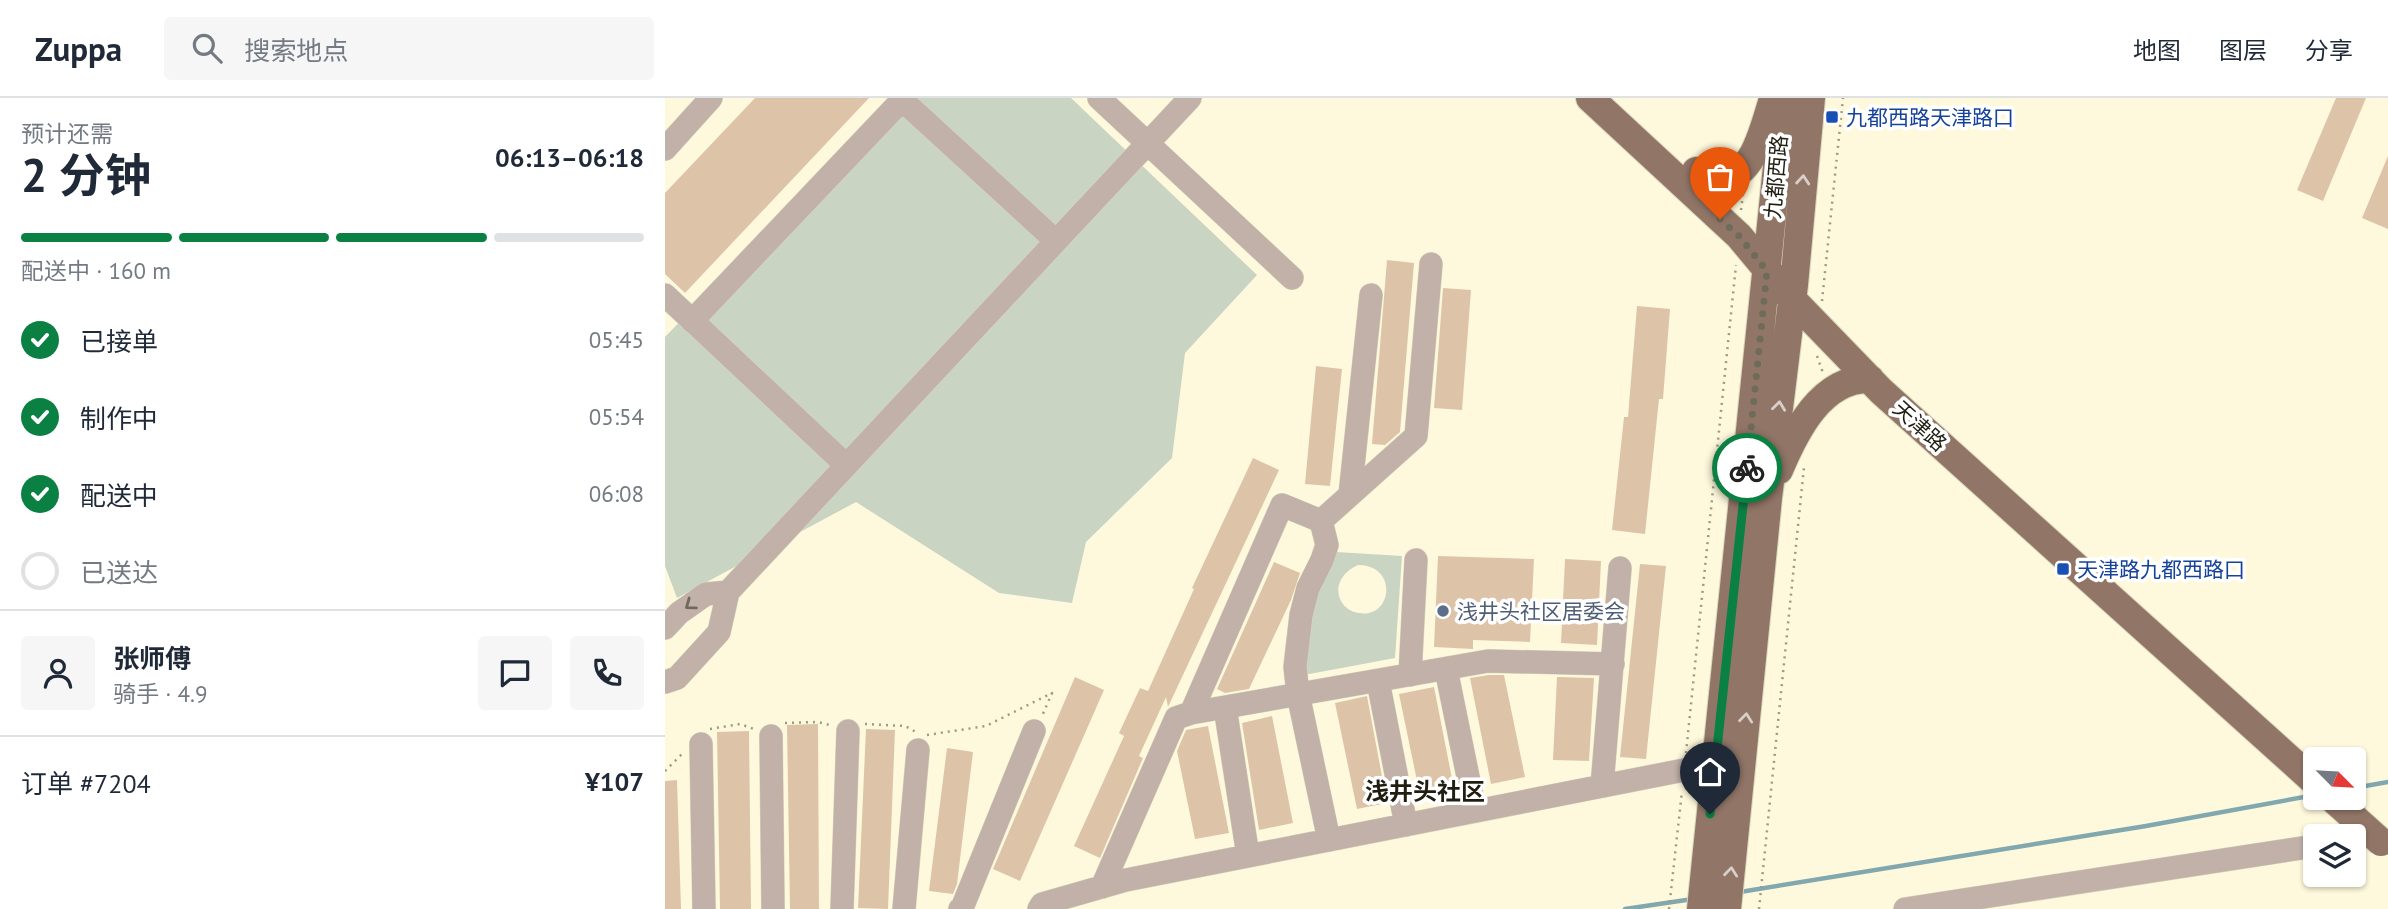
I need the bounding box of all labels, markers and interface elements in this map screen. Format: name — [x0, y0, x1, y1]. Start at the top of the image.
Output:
search box — [164, 17, 654, 80]
text: Zuppa — [35, 27, 122, 70]
icon: search — [188, 29, 226, 67]
text: 搜索地点 — [244, 34, 348, 67]
text: 地图 — [2133, 35, 2181, 66]
text: 图层 — [2219, 35, 2267, 66]
text: 分享 — [2305, 35, 2353, 66]
place label: 九都西路天津路口 — [1846, 104, 2014, 131]
marker: 九都西路天津路口 — [1824, 109, 1840, 125]
text: 预计还需 — [21, 119, 113, 148]
street label: 九都西路 — [1759, 134, 1793, 220]
text: 06:13–06:18 — [495, 141, 644, 174]
text: 2 分钟 — [21, 145, 151, 205]
pin — [1690, 147, 1750, 219]
icon: bag — [1701, 158, 1739, 196]
one-way arrow — [1796, 174, 1811, 186]
text: 配送中 · 160 m — [21, 256, 171, 285]
icon: check — [21, 321, 59, 359]
text: 已接单 — [80, 325, 158, 358]
text: 05:45 — [589, 325, 644, 354]
street label: 天津路 — [1888, 395, 1952, 457]
icon: check — [21, 398, 59, 436]
one-way arrow — [1772, 401, 1787, 412]
text: 制作中 — [80, 402, 158, 435]
text: 05:54 — [589, 402, 644, 431]
courier — [1712, 433, 1782, 503]
icon: bike — [1728, 449, 1766, 487]
icon: check — [21, 475, 59, 513]
text: 配送中 — [80, 479, 158, 512]
text: 06:08 — [589, 479, 644, 508]
text: 已送达 — [80, 556, 158, 589]
place label: 天津路九都西路口 — [2077, 556, 2245, 583]
marker: 天津路九都西路口 — [2055, 561, 2071, 577]
one-way arrow — [685, 597, 698, 610]
place label: 浅井头社区居委会 — [1457, 598, 1625, 625]
marker: 浅井头社区居委会 — [1435, 603, 1451, 619]
button: person — [21, 636, 95, 710]
button: chat — [478, 636, 552, 710]
button: phone — [570, 636, 644, 710]
text: 张师傅 — [113, 642, 191, 675]
text: 骑手 · 4.9 — [113, 679, 207, 708]
one-way arrow — [1738, 712, 1753, 723]
pin — [1680, 742, 1740, 814]
north arrow — [2303, 747, 2366, 810]
map controls — [2303, 747, 2366, 887]
icon: home — [1691, 753, 1729, 791]
text: ¥107 — [585, 765, 644, 798]
text: 订单 #7204 — [21, 767, 151, 800]
district label: 浅井头社区 — [1365, 776, 1485, 807]
button: layers — [2303, 824, 2366, 887]
one-way arrow — [1723, 866, 1738, 877]

